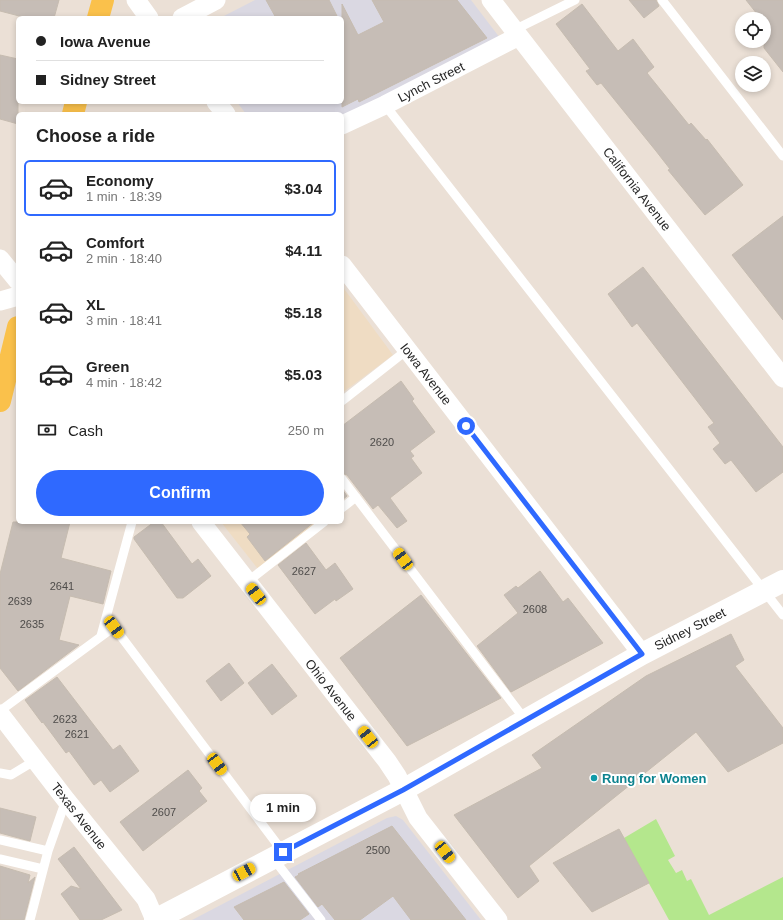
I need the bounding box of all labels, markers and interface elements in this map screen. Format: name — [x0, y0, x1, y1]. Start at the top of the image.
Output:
map controls — [735, 12, 771, 92]
button: locate — [735, 12, 771, 48]
text: Iowa Avenue — [60, 33, 151, 50]
button: layers — [735, 56, 771, 92]
street label: Lynch Street — [395, 59, 467, 105]
text: Sidney Street — [60, 71, 156, 88]
text: Choose a ride — [36, 126, 155, 146]
street label: California Avenue — [600, 144, 674, 234]
icon: car — [38, 170, 74, 206]
text: Economy — [86, 172, 154, 189]
text: $3.04 — [284, 180, 322, 197]
text: 1 min · 18:39 — [86, 189, 162, 204]
icon: car — [38, 232, 74, 268]
text: Comfort — [86, 234, 144, 251]
text: $4.11 — [285, 242, 322, 259]
text: 2 min · 18:40 — [86, 251, 162, 266]
icon: car — [38, 294, 74, 330]
text: XL — [86, 296, 105, 313]
text: $5.18 — [284, 304, 322, 321]
text: 3 min · 18:41 — [86, 313, 162, 328]
street label: Iowa Avenue — [397, 340, 455, 408]
icon: car — [38, 356, 74, 392]
text: Green — [86, 358, 129, 375]
text: $5.03 — [284, 366, 322, 383]
text: 4 min · 18:42 — [86, 375, 162, 390]
route start — [457, 417, 475, 435]
icon: cash — [36, 419, 58, 441]
text: Cash — [68, 422, 103, 439]
text: 250 m — [288, 423, 324, 438]
house number: 2620 — [370, 436, 394, 448]
button: Confirm — [36, 470, 324, 516]
car — [391, 546, 415, 572]
house number: 2627 — [292, 565, 316, 577]
house number: 2641 — [50, 580, 74, 592]
car — [244, 581, 268, 607]
house number: 2639 — [8, 595, 32, 607]
house number: 2608 — [523, 603, 547, 615]
street label: Sidney Street — [652, 604, 729, 653]
car — [102, 614, 126, 640]
house number: 2635 — [20, 618, 44, 630]
street label: Ohio Avenue — [302, 656, 360, 724]
house number: 2623 — [53, 713, 77, 725]
car — [356, 724, 380, 750]
house number: 2621 — [65, 728, 89, 740]
car — [205, 751, 229, 777]
place label: Rung for Women — [602, 771, 707, 786]
marker: Rung for Women — [589, 773, 599, 783]
street label: Texas Avenue — [48, 780, 110, 852]
callout: 1 min — [250, 794, 316, 822]
text: 1 min — [266, 800, 300, 815]
house number: 2607 — [152, 806, 176, 818]
car — [433, 839, 457, 865]
route end — [274, 843, 292, 861]
house number: 2500 — [366, 844, 390, 856]
car — [231, 861, 257, 883]

